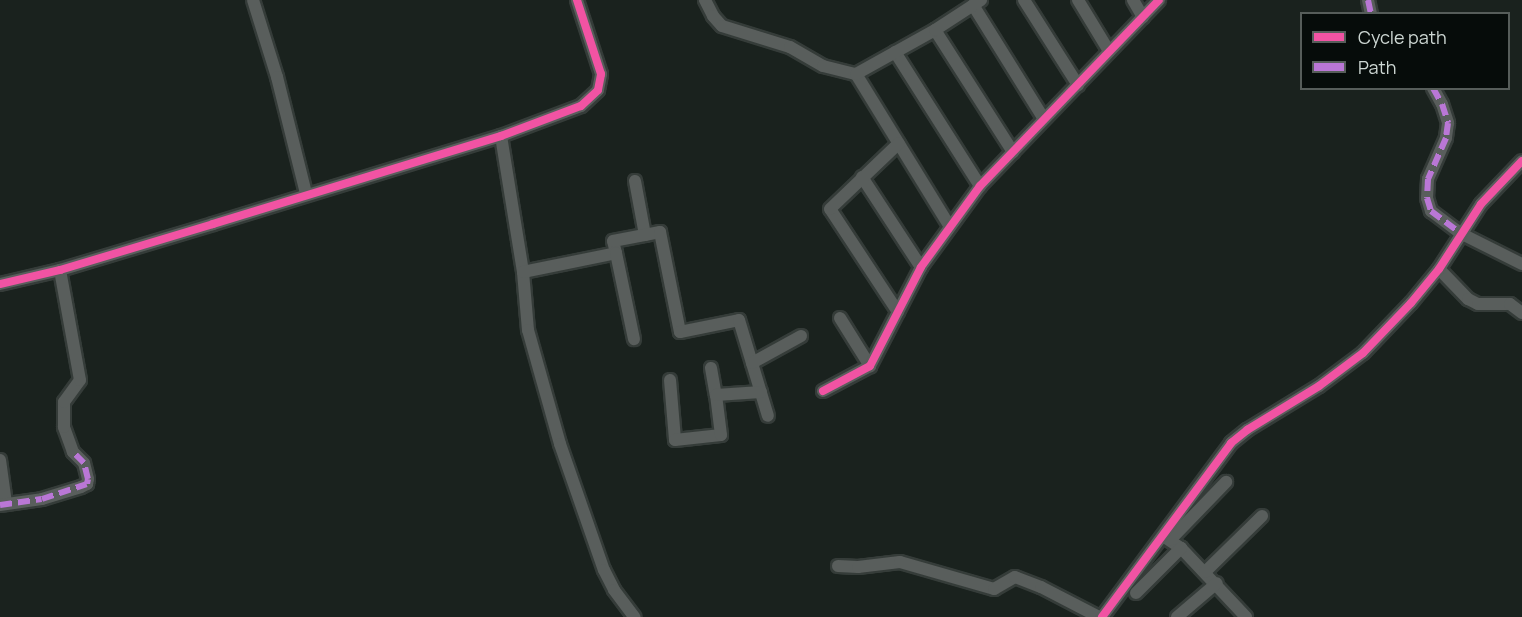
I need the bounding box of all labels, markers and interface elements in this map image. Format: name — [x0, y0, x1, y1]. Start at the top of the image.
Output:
legend — [1300, 12, 1510, 90]
text: Cycle path — [1358, 25, 1447, 49]
text: Path — [1358, 55, 1396, 79]

